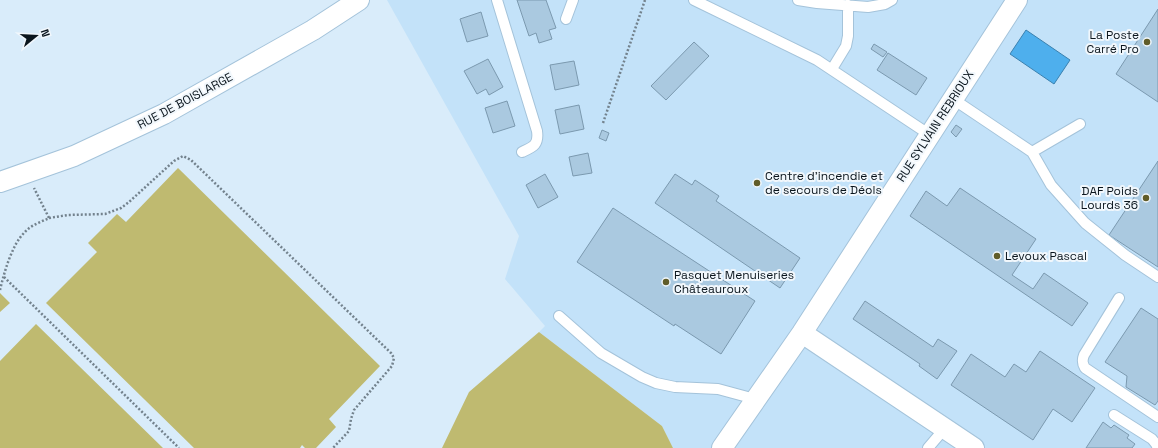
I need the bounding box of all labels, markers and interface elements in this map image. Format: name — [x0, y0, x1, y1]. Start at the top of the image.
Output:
north arrow — [16, 16, 56, 56]
text: N — [38, 27, 53, 39]
place label: La Poste Carré Pro — [1086, 27, 1139, 57]
marker: La Poste Carré Pro — [1142, 37, 1152, 47]
street label: RUE SYLVAIN REBRIOUX — [893, 67, 977, 185]
street label: RUE DE BOISLARGE — [135, 69, 236, 133]
place label: Centre d'incendie et de secours de Déols — [765, 168, 883, 198]
marker: Centre d'incendie et de secours de Déols — [752, 178, 762, 188]
place label: DAF Poids Lourds 36 — [1081, 183, 1138, 213]
marker: DAF Poids Lourds 36 — [1141, 193, 1151, 203]
place label: Levoux Pascal — [1005, 248, 1087, 264]
marker: Levoux Pascal — [992, 251, 1002, 261]
place label: Pasquet Menuiseries Châteauroux — [674, 267, 794, 297]
marker: Pasquet Menuiseries Châteauroux — [661, 277, 671, 287]

